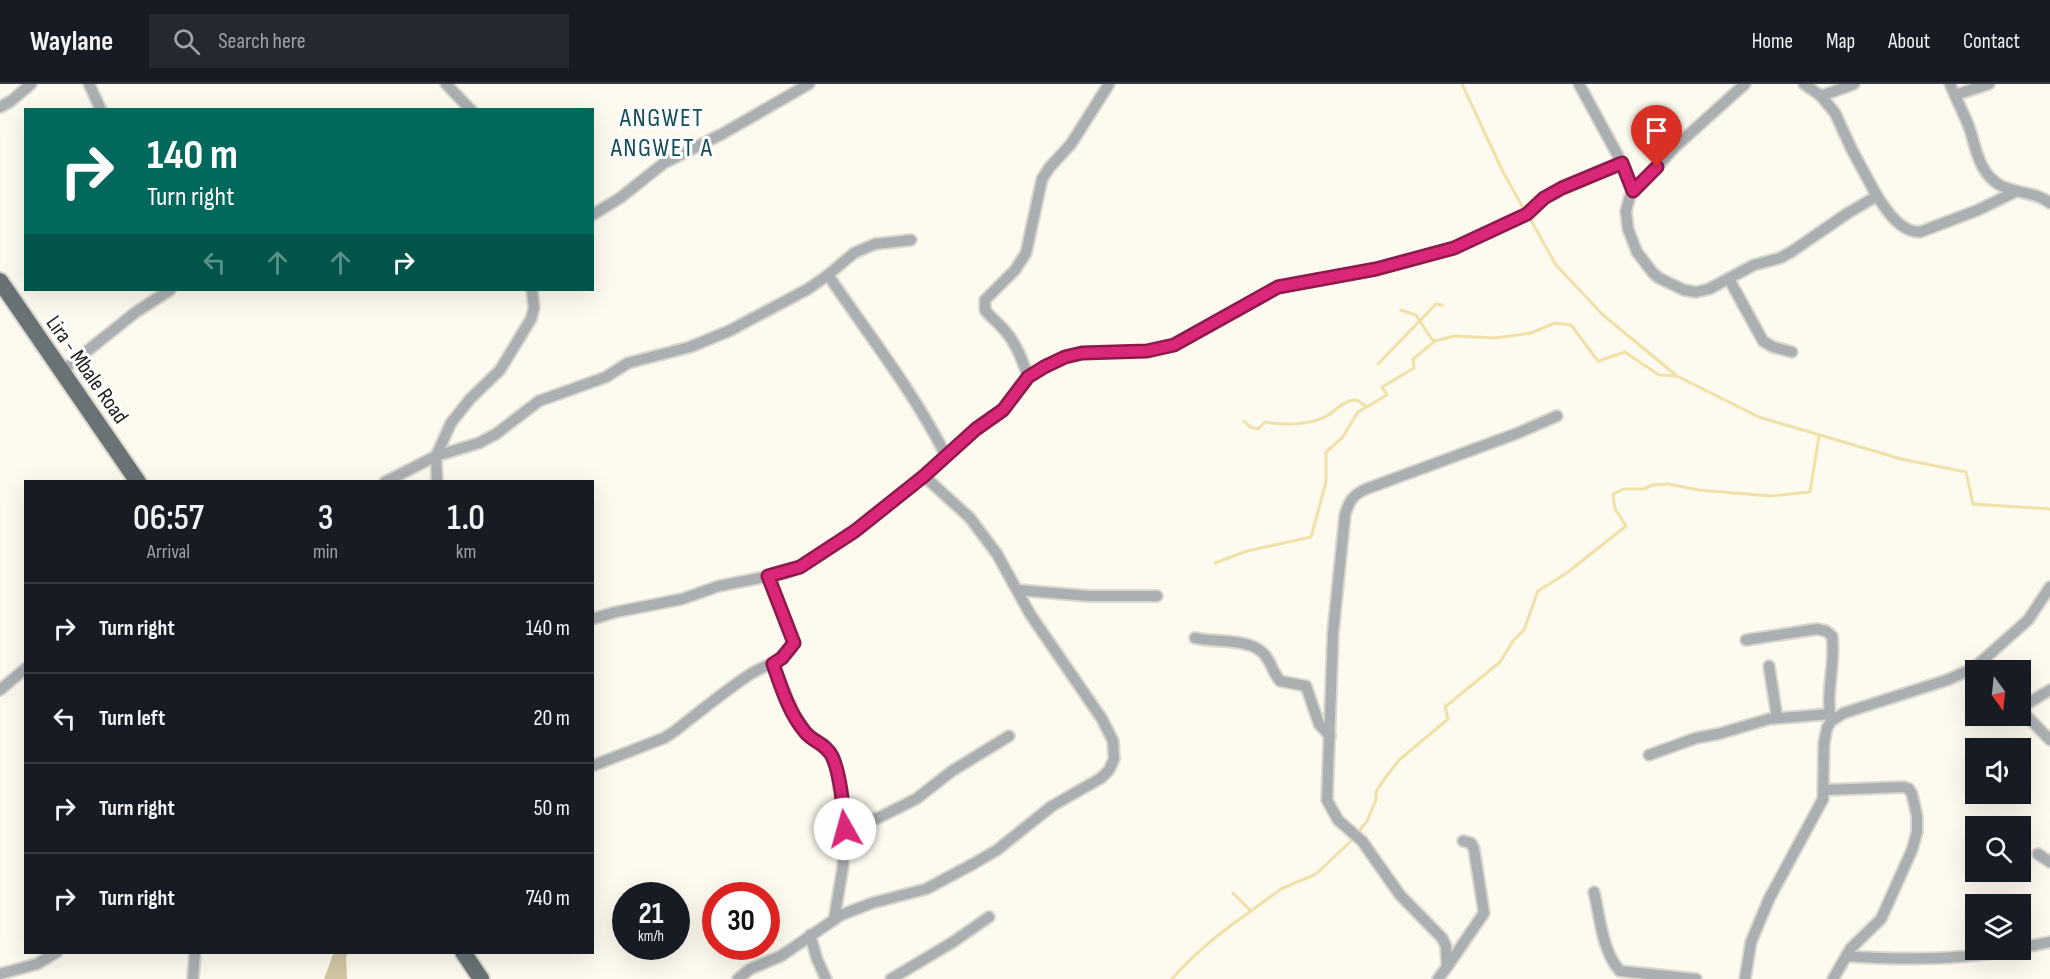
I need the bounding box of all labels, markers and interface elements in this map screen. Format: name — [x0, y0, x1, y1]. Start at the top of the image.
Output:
search box — [149, 14, 569, 68]
text: Waylane — [30, 25, 113, 58]
icon: search — [170, 25, 203, 58]
text: Search here — [218, 28, 306, 55]
text: Home — [1752, 29, 1793, 54]
text: Map — [1826, 29, 1855, 54]
text: About — [1888, 29, 1930, 54]
text: Contact — [1963, 29, 2020, 54]
district label: ANGWET ANGWET A — [610, 103, 713, 164]
pin — [1631, 105, 1682, 167]
icon: arrive — [1640, 114, 1673, 147]
text: 140 m — [147, 130, 238, 181]
icon: right — [48, 132, 126, 210]
text: Turn right — [147, 181, 234, 213]
icon: left — [198, 246, 231, 279]
icon: ahead — [261, 246, 294, 279]
icon: ahead — [324, 246, 357, 279]
icon: right — [387, 246, 420, 279]
street label: Lira - Mbale Road — [40, 311, 134, 429]
text: 06:57 — [133, 497, 204, 540]
text: 3 — [318, 497, 333, 540]
text: 1.0 — [447, 497, 485, 540]
text: Arrival — [147, 540, 190, 564]
text: min — [313, 540, 338, 564]
text: km — [456, 540, 476, 564]
icon: right — [48, 612, 81, 645]
text: Turn right — [99, 615, 175, 642]
text: 140 m — [526, 615, 570, 642]
north arrow — [1965, 660, 2031, 726]
map controls — [1965, 660, 2031, 960]
icon: left — [48, 702, 81, 735]
text: Turn left — [99, 705, 165, 732]
text: 20 m — [534, 705, 570, 732]
button: sound — [1965, 738, 2031, 804]
icon: right — [48, 792, 81, 825]
text: Turn right — [99, 795, 175, 822]
text: 50 m — [534, 795, 570, 822]
position arrow — [813, 797, 877, 861]
button: search — [1965, 816, 2031, 882]
icon: right — [48, 882, 81, 915]
speed limit sign: 30 — [702, 882, 780, 960]
text: Turn right — [99, 885, 175, 912]
text: 740 m — [526, 885, 570, 912]
button: layers — [1965, 894, 2031, 960]
text: 21 — [639, 896, 663, 932]
text: km/h — [638, 927, 664, 946]

